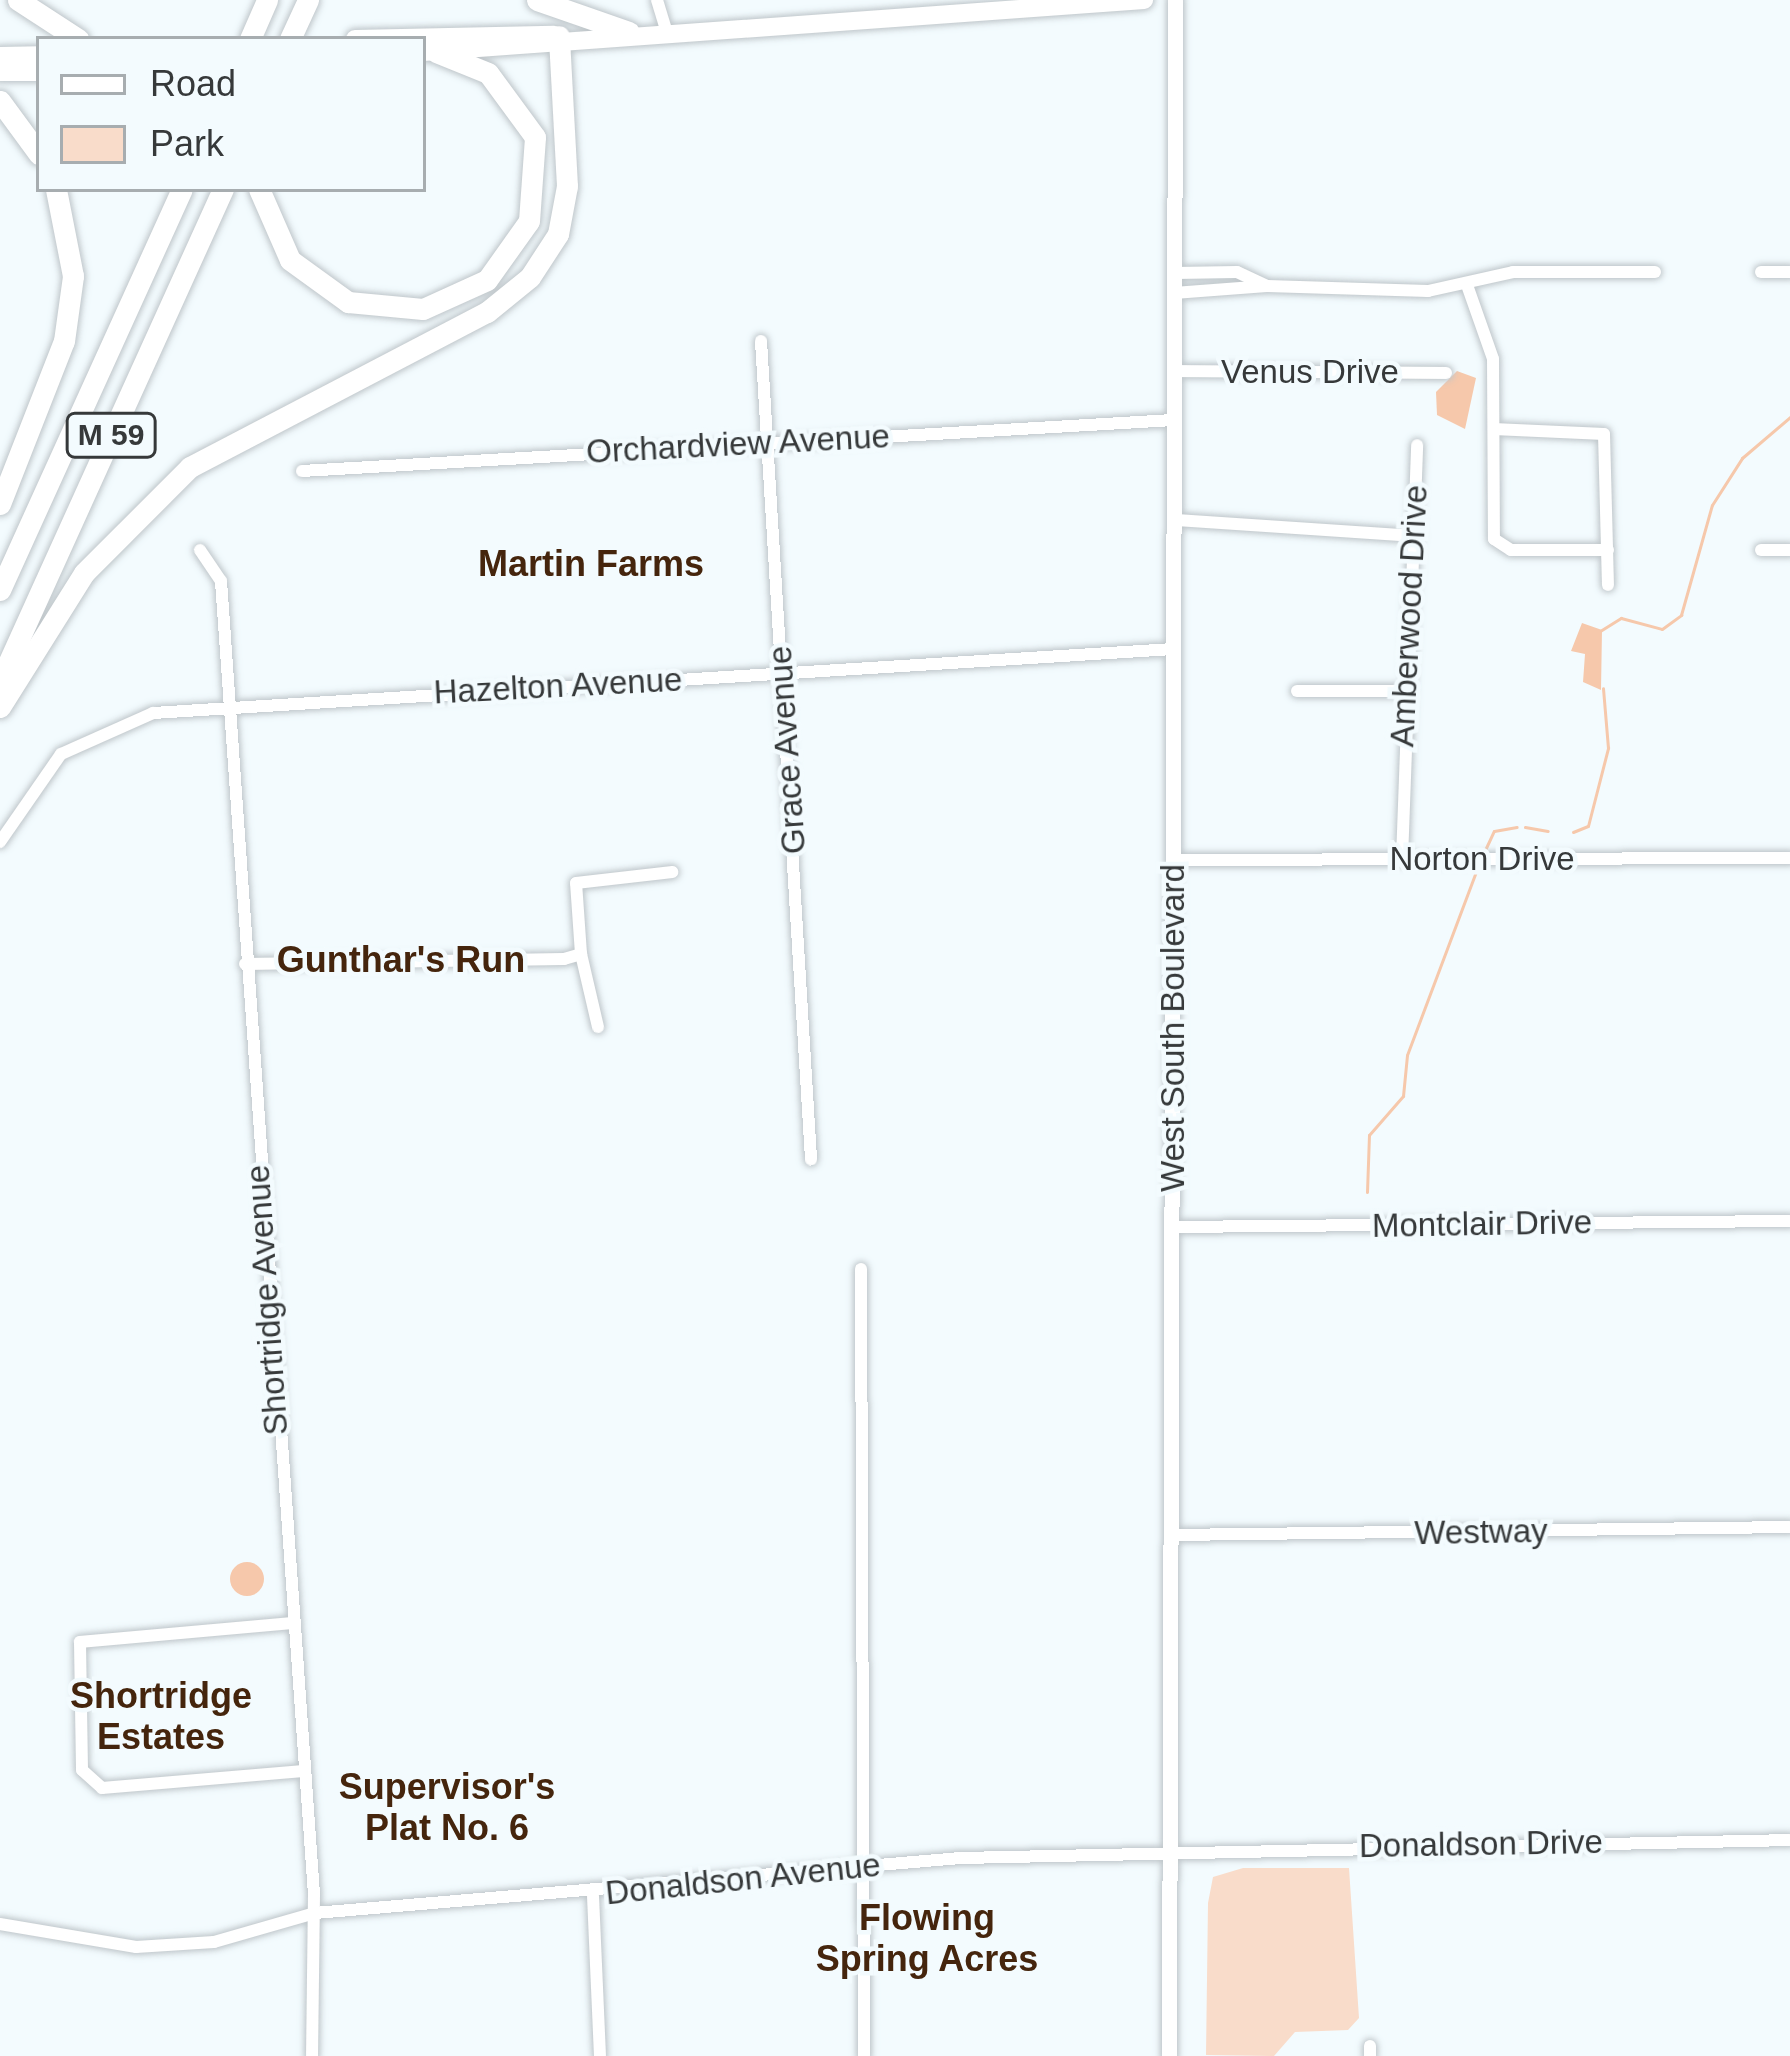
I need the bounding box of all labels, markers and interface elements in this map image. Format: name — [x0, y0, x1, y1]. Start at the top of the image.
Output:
legend — [36, 36, 426, 192]
text: Road — [150, 63, 236, 104]
text: Park — [150, 123, 224, 164]
street label: Venus Drive — [1221, 352, 1399, 392]
road number: M 59 — [63, 411, 159, 459]
street label: Orchardview Avenue — [584, 416, 892, 472]
street label: Amberwood Drive — [1382, 484, 1436, 748]
district label: Martin Farms — [478, 542, 704, 586]
street label: Grace Avenue — [760, 644, 814, 856]
street label: Hazelton Avenue — [432, 660, 684, 712]
street label: Norton Drive — [1389, 839, 1575, 879]
street label: West South Boulevard — [1153, 864, 1193, 1192]
district label: Gunthar's Run — [277, 938, 525, 982]
street label: Shortridge Avenue — [238, 1163, 296, 1437]
street label: Montclair Drive — [1372, 1202, 1592, 1246]
street label: Westway — [1414, 1511, 1548, 1553]
district label: Shortridge Estates — [70, 1673, 252, 1758]
district label: Supervisor's Plat No. 6 — [339, 1764, 555, 1849]
street label: Donaldson Drive — [1359, 1822, 1603, 1866]
street label: Donaldson Avenue — [603, 1845, 883, 1913]
district label: Flowing Spring Acres — [815, 1895, 1039, 1980]

